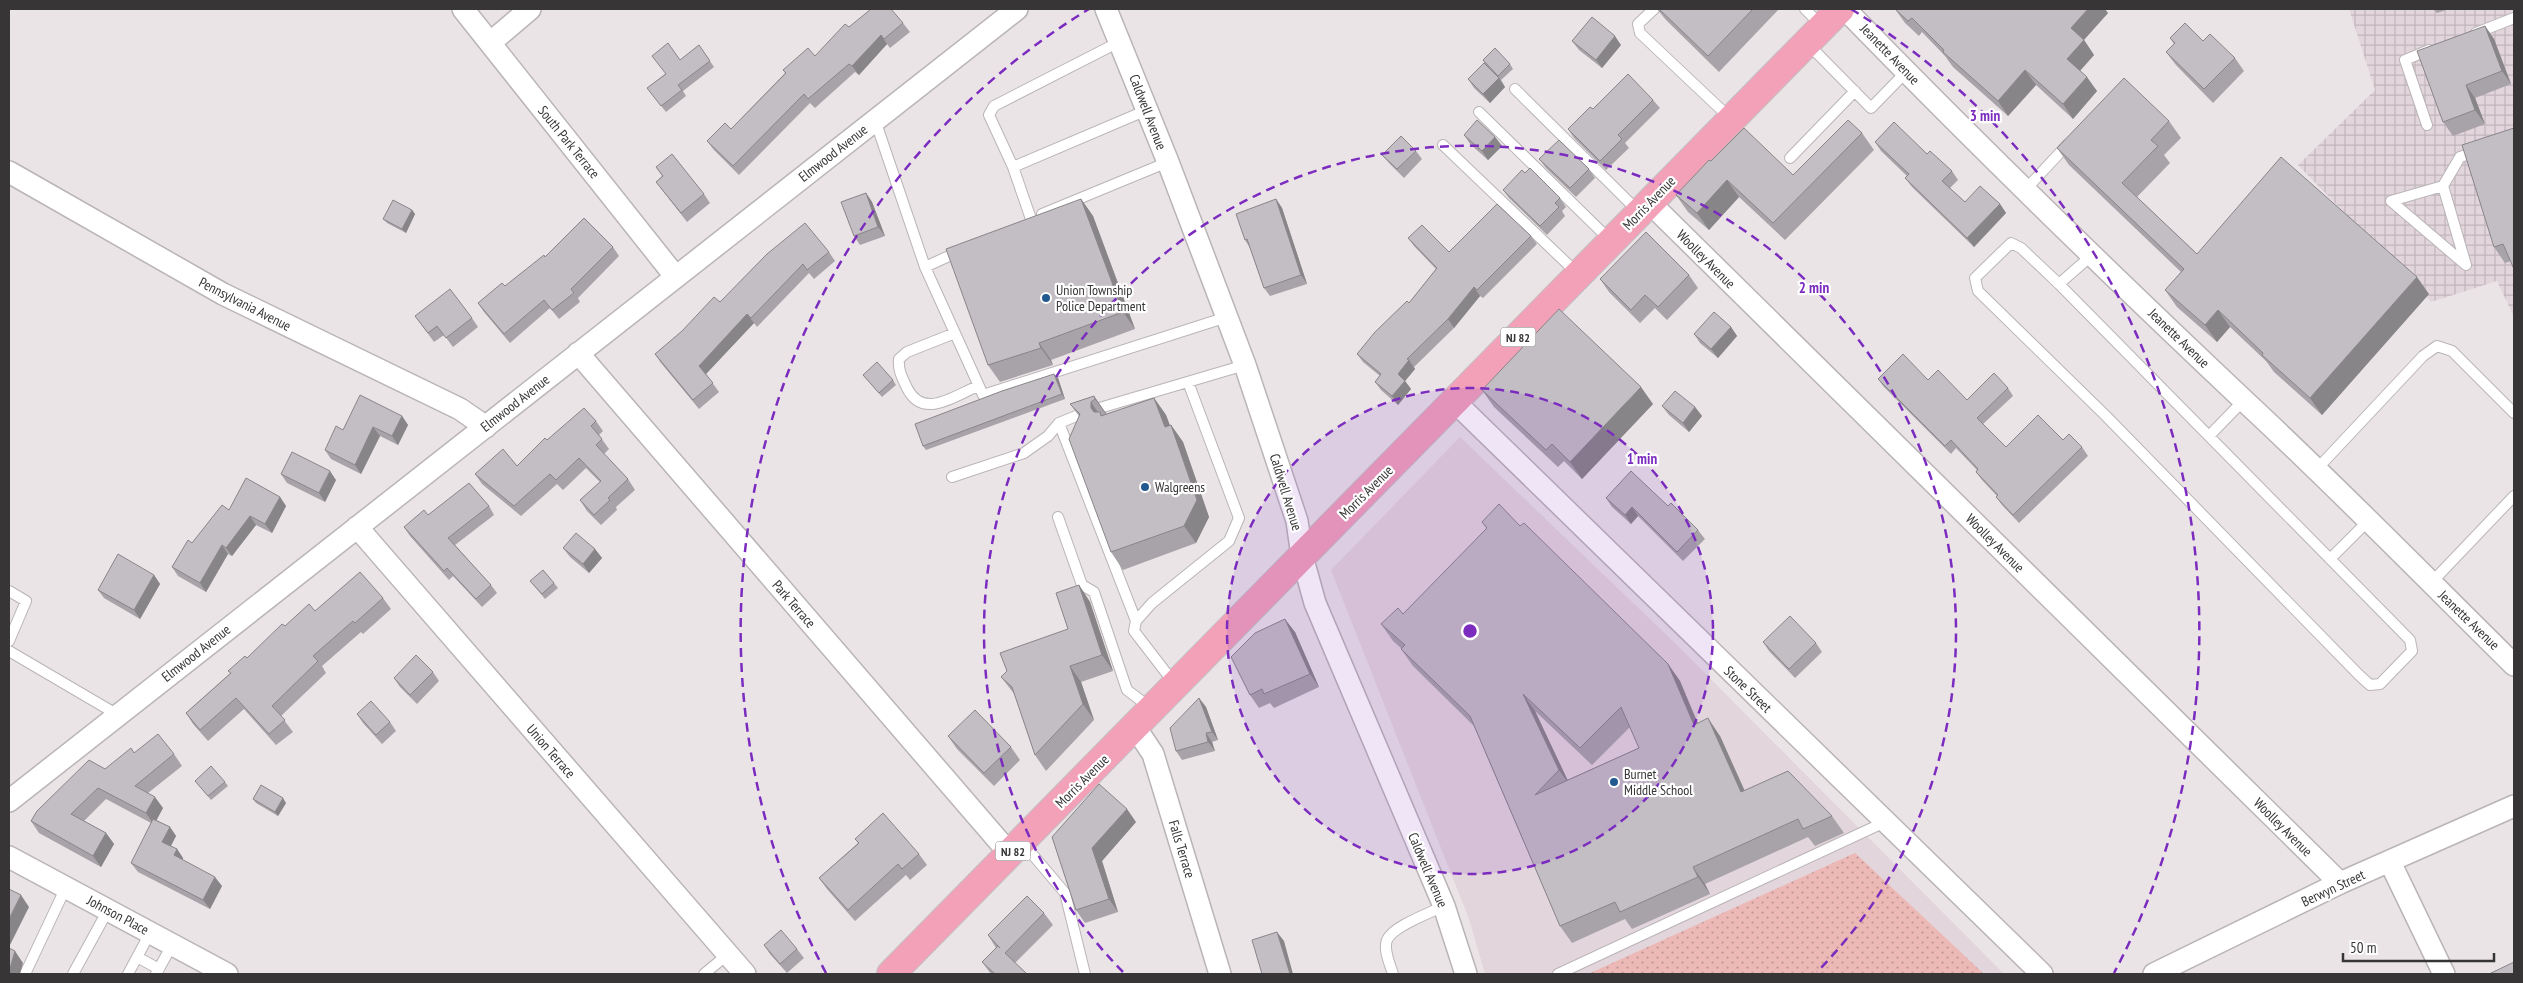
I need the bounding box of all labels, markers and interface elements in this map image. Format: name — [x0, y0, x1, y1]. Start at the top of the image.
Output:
street label: Jeanette Avenue — [1856, 19, 1924, 88]
street label: Caldwell Avenue — [1125, 72, 1171, 153]
street label: South Park Terrace — [534, 102, 604, 182]
text: 3 min — [1970, 106, 2000, 125]
street label: Elmwood Avenue — [795, 120, 871, 186]
street label: Morris Avenue — [1619, 172, 1679, 234]
street label: Woolley Avenue — [1673, 226, 1739, 292]
street label: Pennsylvania Avenue — [196, 273, 294, 335]
text: 2 min — [1799, 278, 1829, 297]
place label: Union Township Police Department — [1056, 281, 1146, 315]
marker: Union Township Police Department — [1040, 292, 1052, 304]
street label: Jeanette Avenue — [2144, 304, 2213, 372]
road number: NJ 82 — [1500, 328, 1536, 347]
street label: Elmwood Avenue — [477, 370, 553, 436]
text: 1 min — [1627, 449, 1657, 468]
street label: Caldwell Avenue — [1266, 451, 1306, 533]
street label: Morris Avenue — [1335, 461, 1397, 523]
place label: Walgreens — [1155, 478, 1205, 496]
marker: Walgreens — [1139, 481, 1151, 493]
street label: Woolley Avenue — [1962, 510, 2028, 576]
street label: Park Terrace — [768, 576, 820, 632]
street label: Jeanette Avenue — [2434, 586, 2503, 654]
street label: Elmwood Avenue — [158, 620, 234, 686]
centre of rings — [1461, 622, 1479, 640]
street label: Stone Street — [1720, 662, 1776, 716]
street label: Union Terrace — [523, 720, 579, 782]
street label: Morris Avenue — [1051, 750, 1113, 812]
place label: Burnet Middle School — [1624, 765, 1693, 799]
marker: Burnet Middle School — [1608, 776, 1620, 788]
street label: Woolley Avenue — [2250, 794, 2316, 860]
street label: Falls Terrace — [1165, 818, 1199, 880]
street label: Caldwell Avenue — [1404, 830, 1452, 910]
road number: NJ 82 — [996, 841, 1030, 860]
street label: Berwyn Street — [2298, 865, 2368, 911]
street label: Johnson Place — [83, 891, 152, 939]
scale bar — [2343, 930, 2494, 962]
text: 50 m — [2350, 938, 2376, 957]

